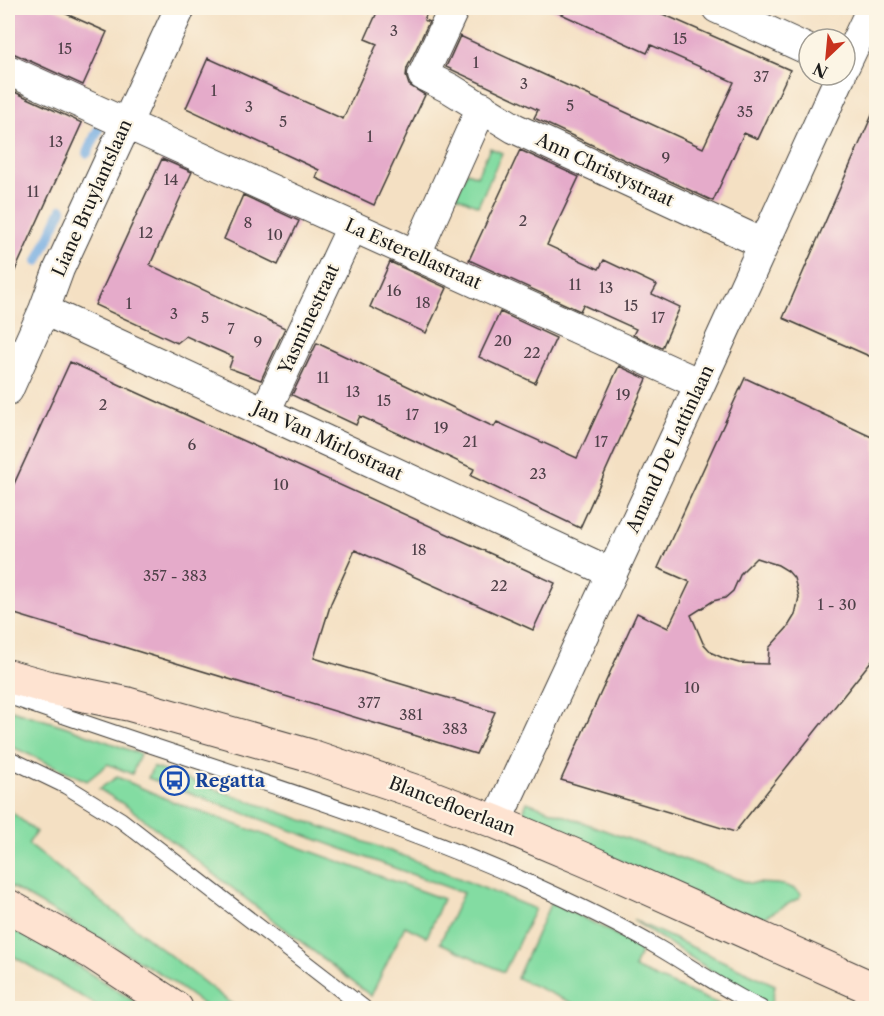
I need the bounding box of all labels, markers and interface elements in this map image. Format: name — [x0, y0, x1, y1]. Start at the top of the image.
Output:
house number: 3 — [390, 21, 398, 40]
north arrow — [797, 27, 857, 87]
house number: 15 — [673, 29, 687, 48]
house number: 15 — [58, 39, 72, 58]
house number: 1 — [473, 53, 480, 72]
text: N — [810, 58, 831, 83]
house number: 37 — [753, 67, 769, 86]
house number: 3 — [520, 74, 528, 93]
house number: 1 — [211, 81, 218, 100]
house number: 5 — [566, 96, 574, 115]
house number: 3 — [245, 97, 253, 116]
house number: 35 — [737, 102, 753, 121]
house number: 5 — [279, 112, 287, 131]
street label: Liane Bruylantslaan — [47, 116, 137, 280]
house number: 1 — [367, 127, 374, 146]
street label: Ann Christystraat — [532, 128, 678, 212]
house number: 13 — [49, 132, 63, 151]
house number: 9 — [662, 148, 670, 167]
house number: 14 — [164, 170, 178, 189]
house number: 11 — [27, 182, 40, 201]
house number: 2 — [519, 211, 527, 230]
house number: 8 — [244, 213, 253, 232]
street label: La Esterellastraat — [341, 214, 485, 294]
house number: 12 — [139, 223, 153, 242]
house number: 10 — [267, 225, 283, 244]
street label: Yasminestraat — [273, 260, 344, 378]
house number: 11 — [569, 275, 582, 294]
house number: 13 — [599, 278, 613, 297]
house number: 16 — [386, 281, 402, 300]
house number: 18 — [415, 293, 431, 312]
house number: 1 — [126, 294, 133, 313]
house number: 15 — [624, 296, 638, 315]
house number: 3 — [170, 304, 178, 323]
house number: 5 — [201, 308, 209, 327]
house number: 17 — [651, 308, 665, 327]
house number: 7 — [227, 319, 235, 338]
house number: 20 — [494, 331, 512, 350]
house number: 9 — [254, 332, 262, 351]
house number: 22 — [523, 343, 541, 362]
street label: Amand De Lattinlaan — [621, 362, 719, 537]
house number: 11 — [317, 368, 330, 387]
house number: 13 — [346, 382, 360, 401]
house number: 19 — [615, 385, 631, 404]
house number: 15 — [377, 391, 391, 410]
house number: 2 — [99, 395, 107, 414]
street label: Jan Van Mirlostraat — [247, 395, 407, 486]
house number: 17 — [405, 405, 419, 424]
house number: 19 — [433, 418, 449, 437]
house number: 21 — [463, 432, 478, 451]
house number: 17 — [594, 432, 608, 451]
house number: 6 — [188, 435, 197, 454]
house number: 23 — [530, 464, 546, 483]
house number: 10 — [273, 475, 289, 494]
house number: 18 — [411, 540, 427, 559]
house number: 357 - 383 — [143, 566, 207, 585]
house number: 22 — [490, 576, 508, 595]
house number: 1 - 30 — [818, 595, 856, 614]
house number: 10 — [684, 678, 700, 697]
house number: 377 — [357, 693, 381, 712]
house number: 381 — [399, 705, 423, 724]
house number: 383 — [442, 719, 468, 738]
bus stop icon: Regatta — [158, 765, 190, 797]
place label: Regatta — [195, 770, 266, 792]
street label: Blancefloerlaan — [386, 772, 518, 840]

